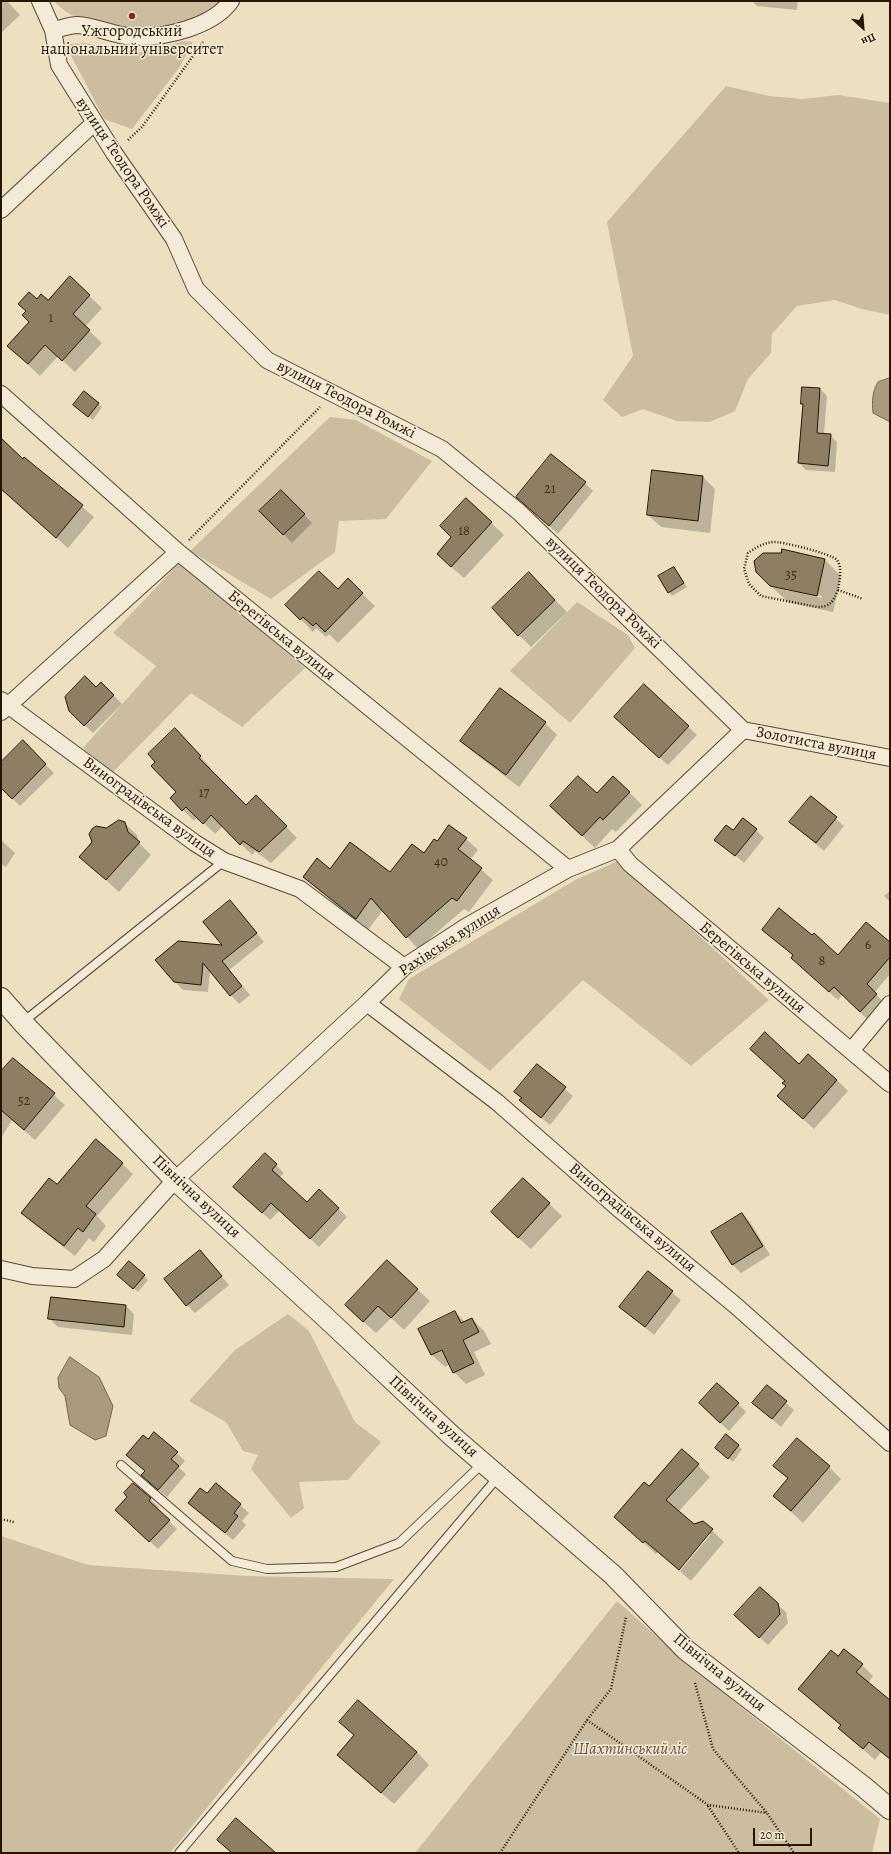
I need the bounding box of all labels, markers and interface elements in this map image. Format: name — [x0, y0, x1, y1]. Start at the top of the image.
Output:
north arrow — [843, 8, 883, 48]
marker: Ужгородський національний університет — [127, 11, 137, 21]
place label: Ужгородський національний університет — [40, 22, 224, 60]
text: Пн — [859, 29, 878, 49]
street label: вулиця Теодора Ромжі — [71, 94, 173, 232]
house number: 1 — [49, 311, 53, 327]
street label: вулиця Теодора Ромжі — [273, 357, 419, 443]
house number: 21 — [544, 482, 556, 498]
house number: 18 — [458, 524, 470, 540]
street label: вулиця Теодора Ромжі — [541, 533, 665, 653]
house number: 35 — [785, 568, 797, 584]
street label: Берегівська вулиця — [223, 587, 339, 685]
street label: Золотиста вулиця — [754, 723, 878, 765]
street label: Виноградівська вулиця — [79, 753, 219, 863]
house number: 17 — [199, 786, 209, 802]
house number: 40 — [434, 855, 448, 871]
street label: Рахівська вулиця — [396, 901, 504, 981]
street label: Берегівська вулиця — [695, 918, 809, 1018]
house number: 6 — [865, 938, 871, 954]
house number: 8 — [819, 954, 825, 970]
house number: 52 — [18, 1094, 30, 1110]
street label: Північна вулиця — [148, 1151, 244, 1243]
street label: Виноградівська вулиця — [565, 1159, 699, 1277]
street label: Північна вулиця — [384, 1372, 482, 1462]
street label: Північна вулиця — [669, 1630, 769, 1716]
park label: Шахтинський ліс — [573, 1740, 687, 1760]
scale bar — [755, 1820, 814, 1846]
text: 20 m — [760, 1827, 784, 1843]

